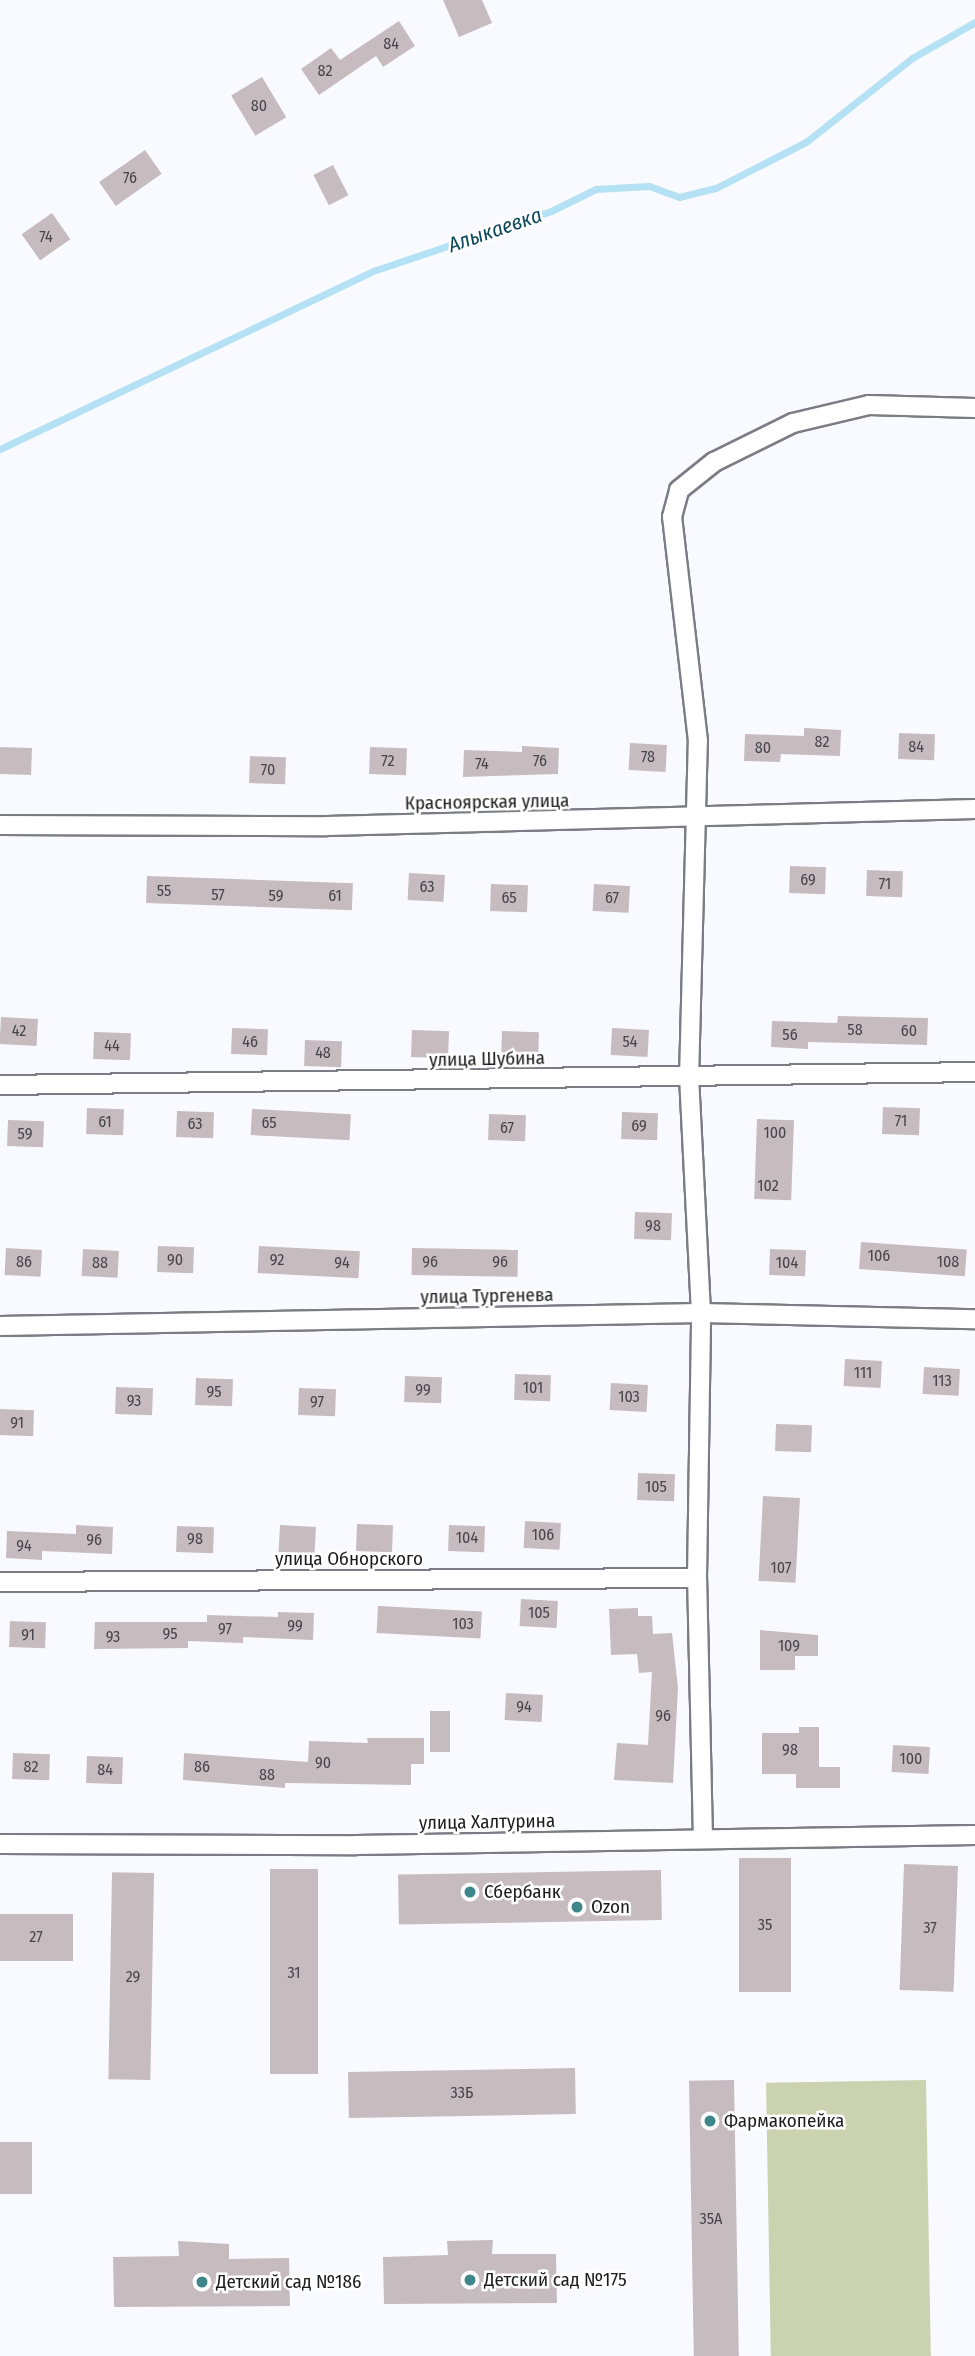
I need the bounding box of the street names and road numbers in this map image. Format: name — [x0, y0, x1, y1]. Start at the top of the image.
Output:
street label: Красноярская улица — [405, 789, 569, 815]
street label: улица Шубина — [429, 1047, 545, 1071]
street label: улица Тургенева — [420, 1283, 554, 1309]
street label: улица Обнорского — [275, 1548, 423, 1570]
street label: улица Халтурина — [419, 1809, 555, 1835]

